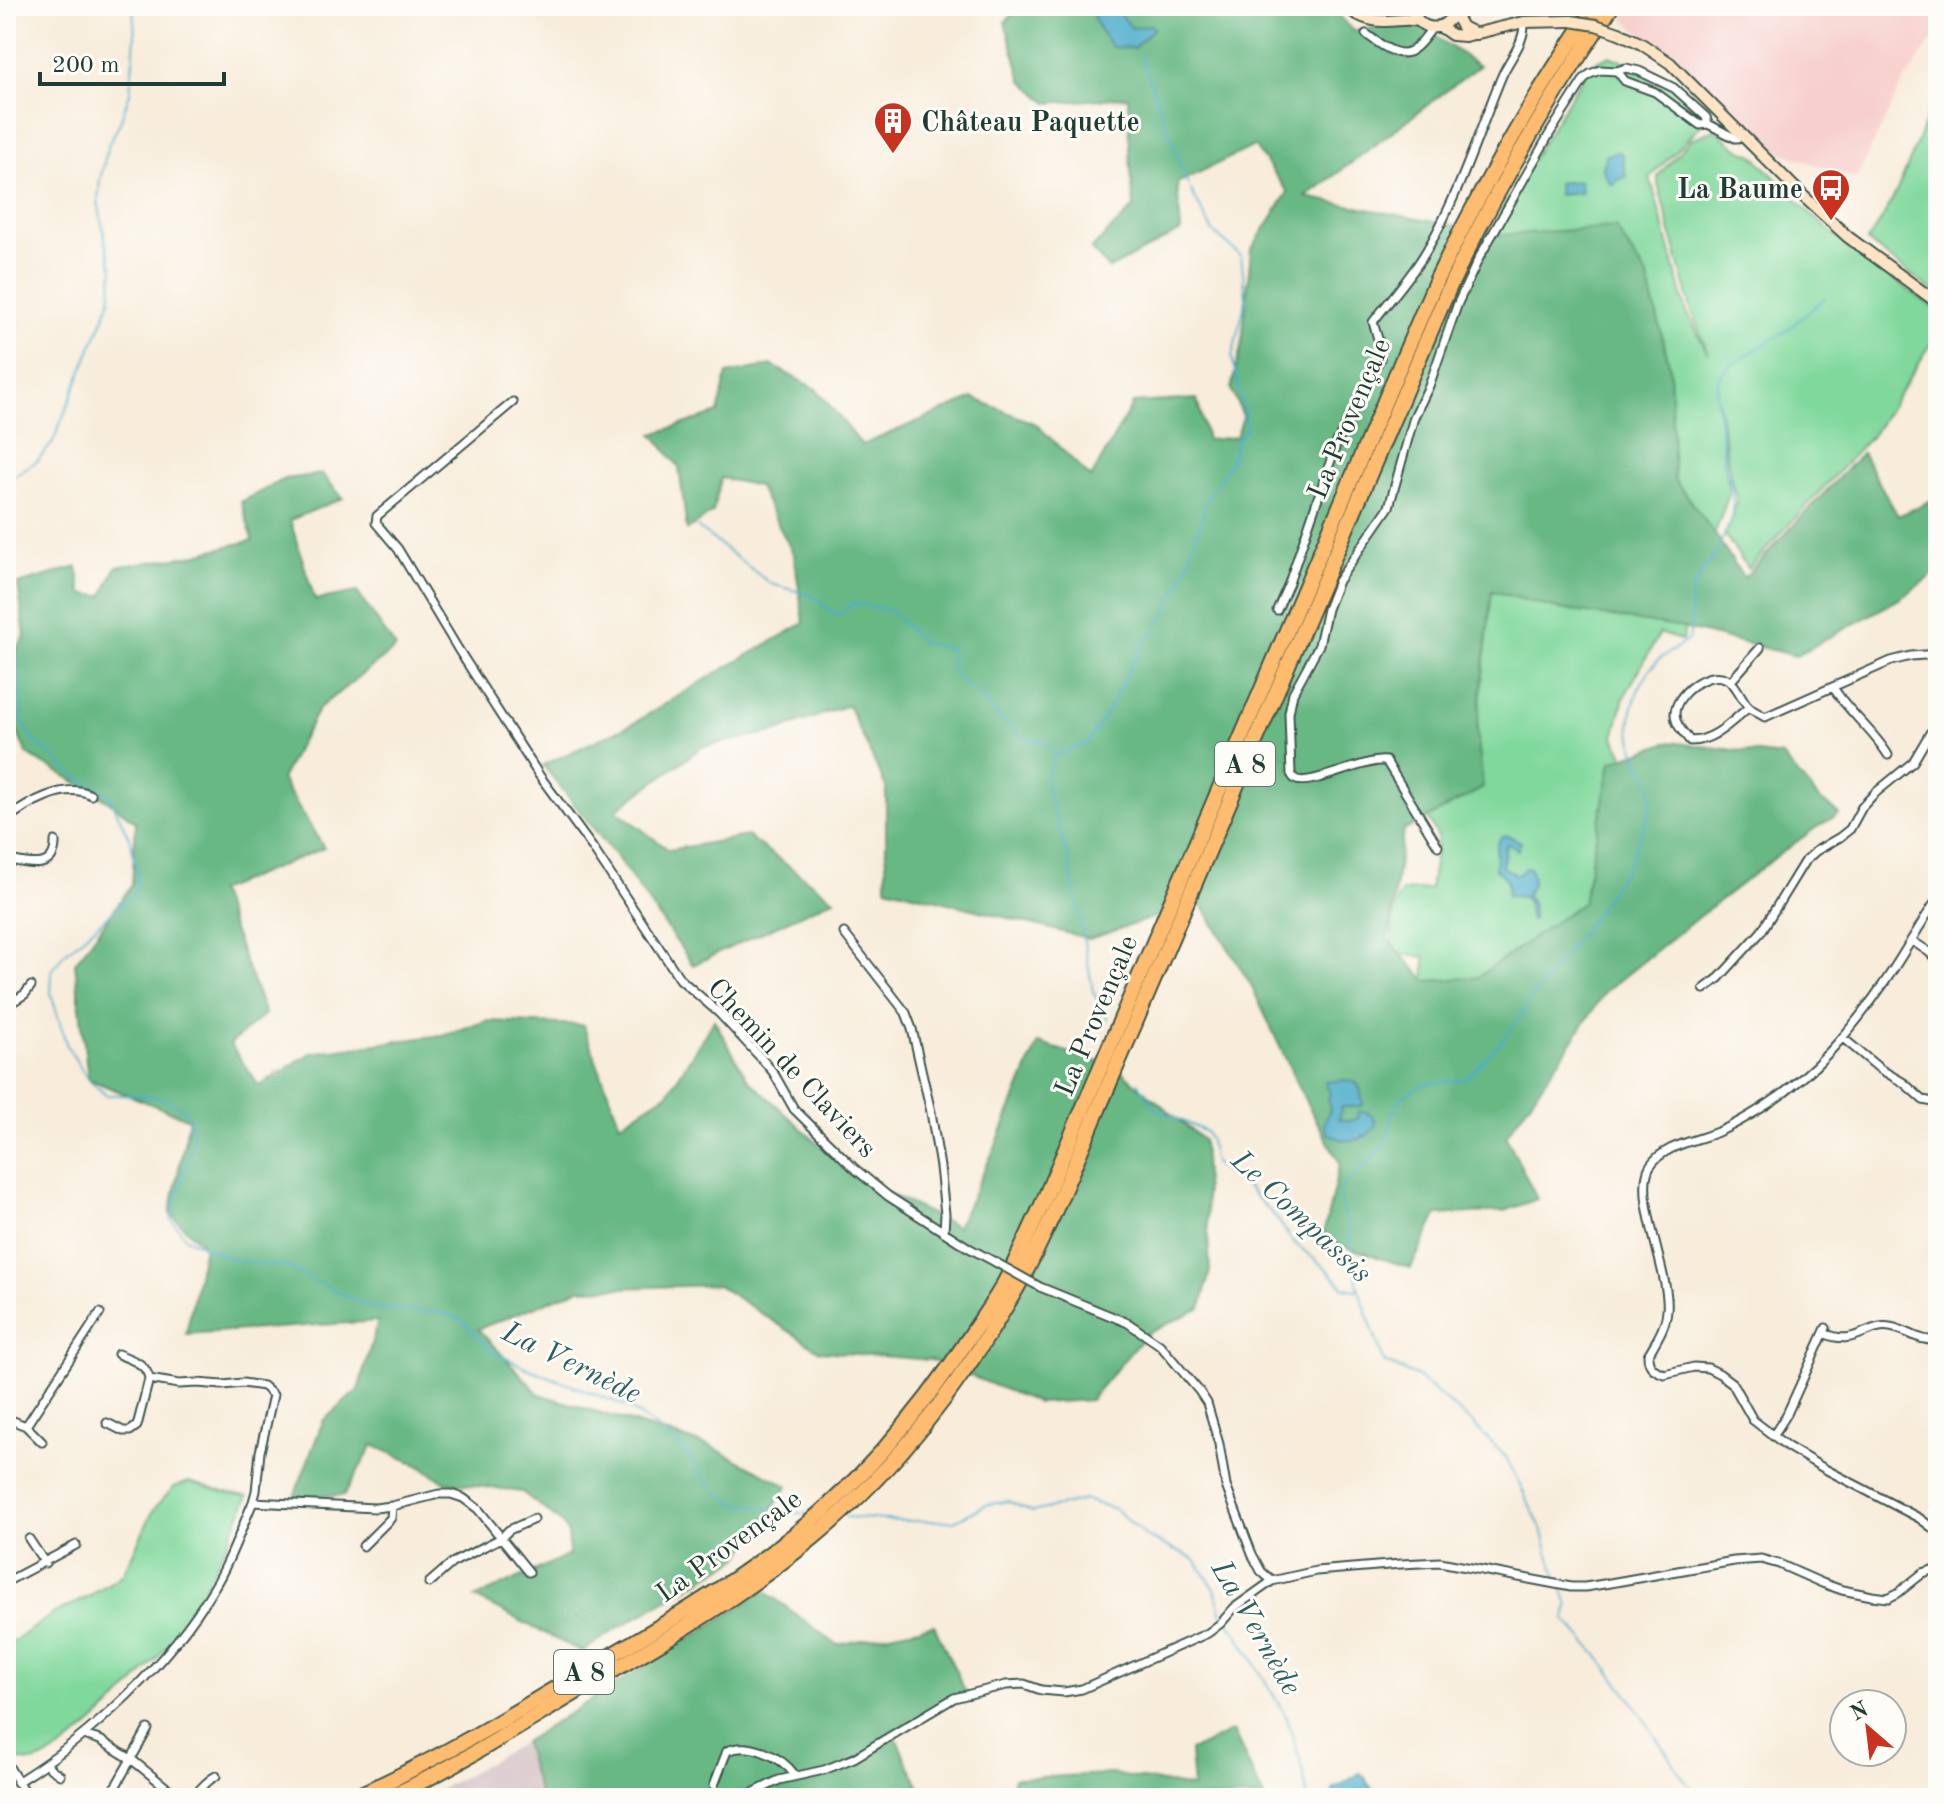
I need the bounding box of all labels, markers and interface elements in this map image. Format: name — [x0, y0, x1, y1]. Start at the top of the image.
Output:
scale bar — [40, 36, 224, 86]
text: 200 m — [52, 54, 120, 78]
building icon: Château Paquette — [872, 100, 914, 155]
place label: Château Paquette — [921, 110, 1140, 138]
bus stop icon: La Baume — [1810, 167, 1852, 222]
place label: La Baume — [1677, 177, 1803, 205]
street label: La Provençale — [1304, 335, 1397, 504]
road number: A 8 — [1215, 742, 1275, 786]
street label: La Provençale — [1051, 932, 1144, 1101]
street label: Chemin de Claviers — [701, 974, 881, 1164]
water label: Le Compassis — [1224, 1145, 1376, 1290]
water label: La Vernède — [496, 1317, 645, 1410]
street label: La Provençale — [652, 1486, 807, 1609]
water label: La Vernède — [1204, 1555, 1306, 1701]
road number: A 8 — [554, 1650, 614, 1694]
north arrow — [1828, 1688, 1908, 1768]
text: N — [1847, 1698, 1872, 1726]

